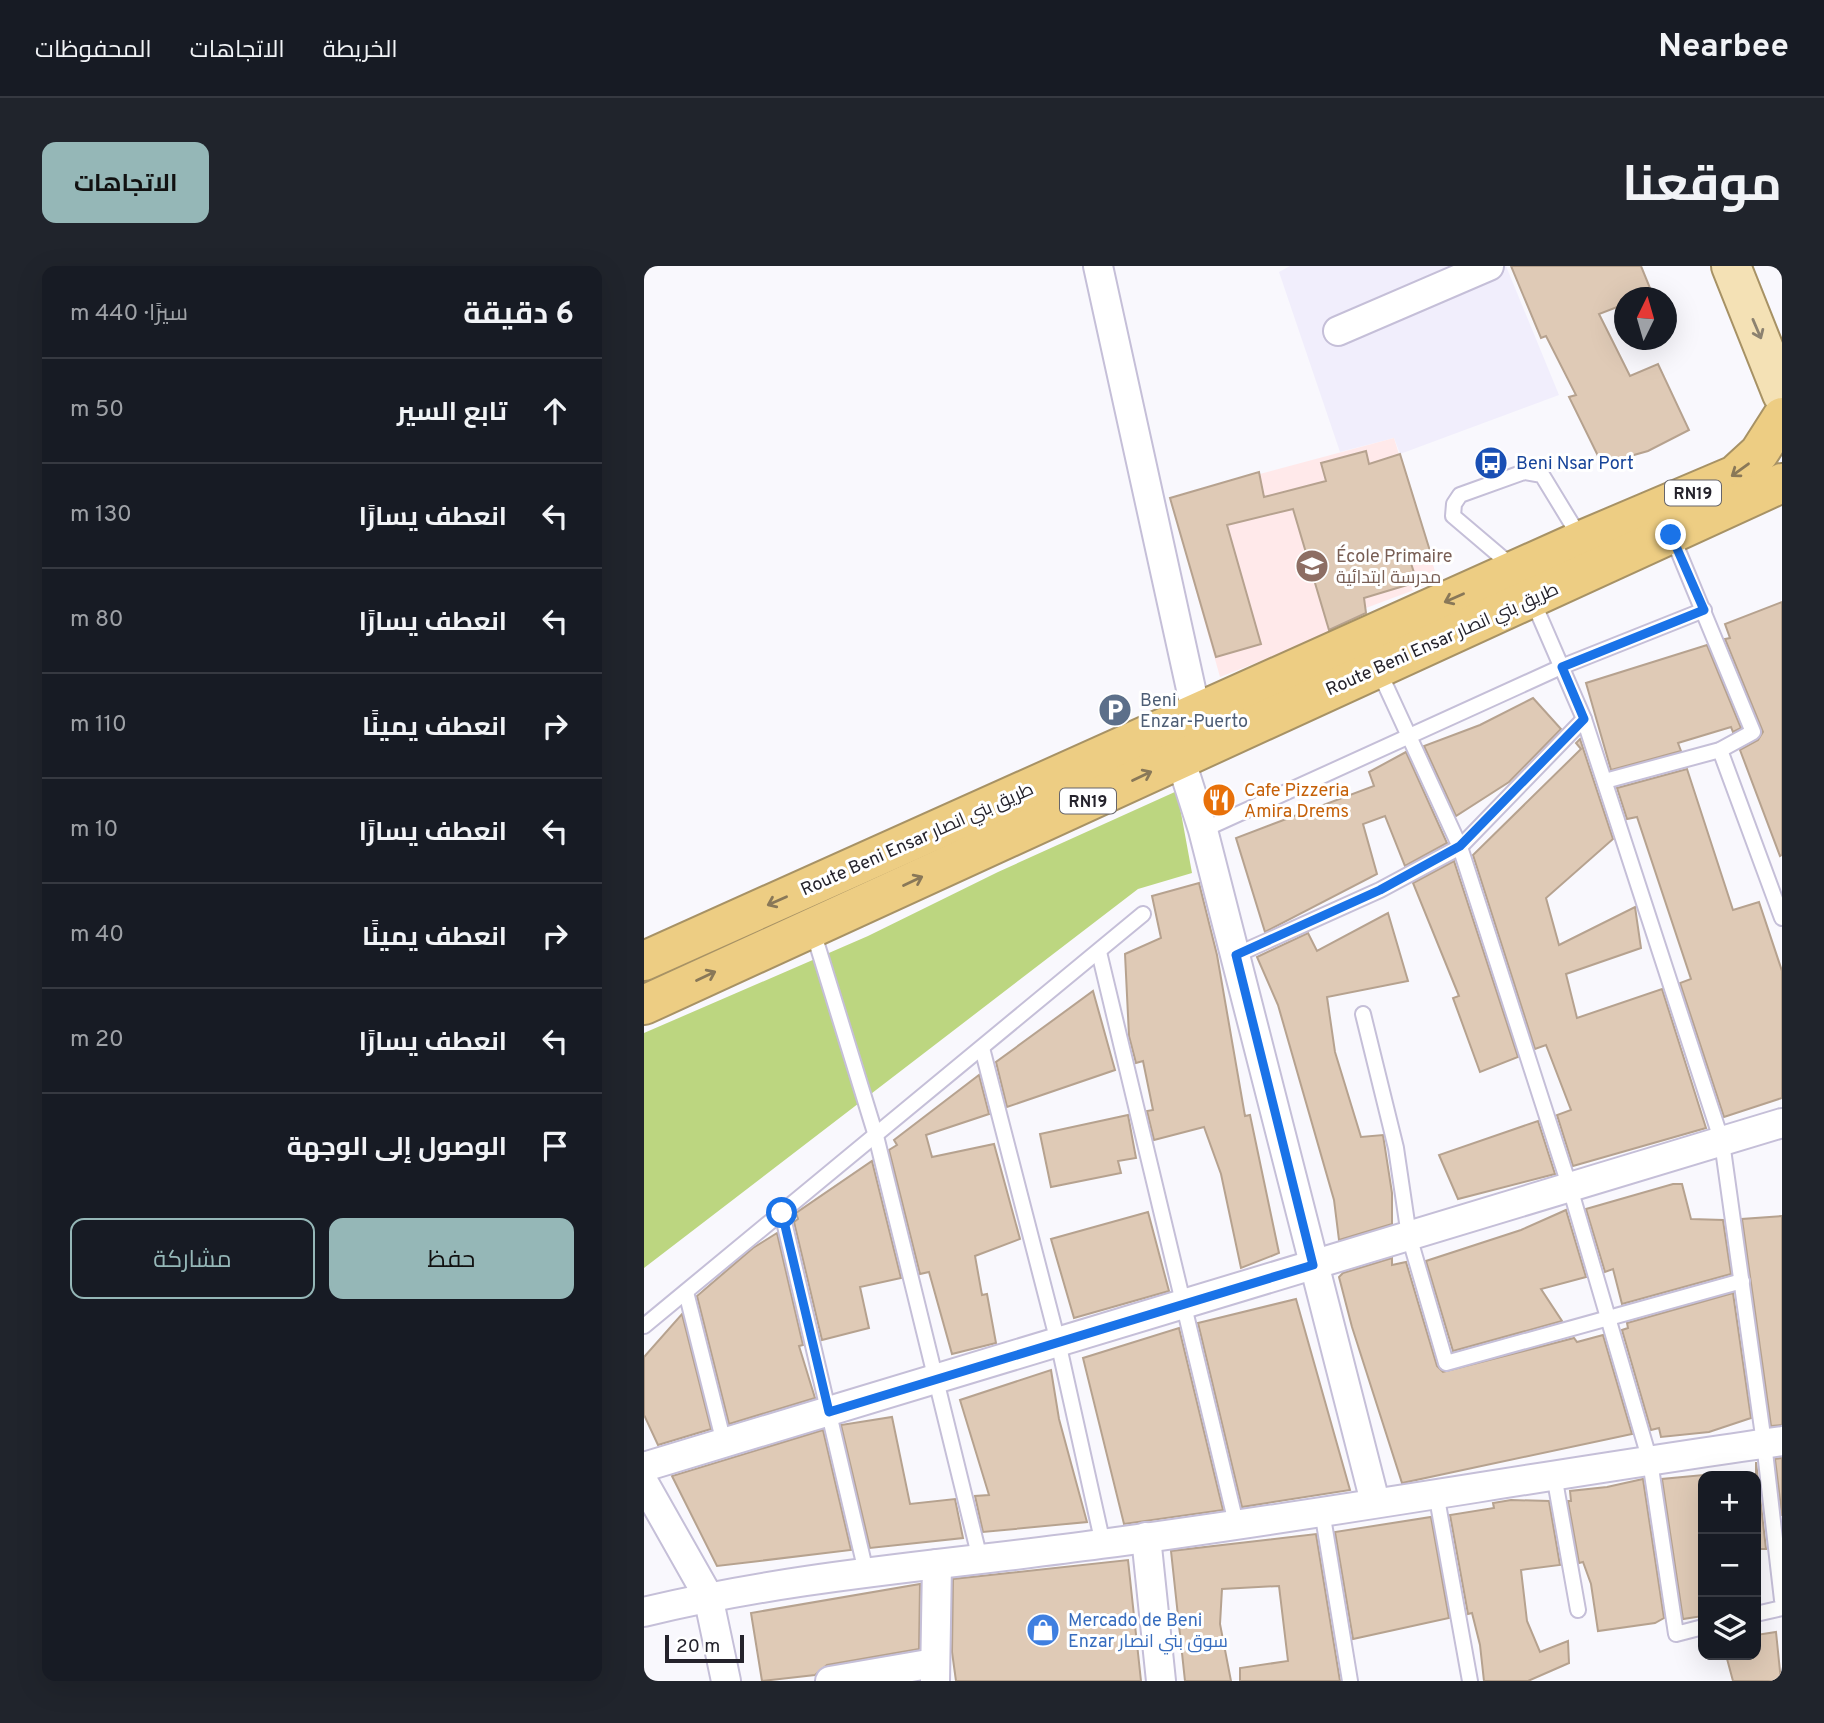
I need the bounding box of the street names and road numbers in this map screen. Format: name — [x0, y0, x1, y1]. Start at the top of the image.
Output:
road number: RN19 — [1665, 481, 1721, 506]
street label: Route Beni Ensar طريق بني انصار — [1323, 579, 1563, 703]
street label: Route Beni Ensar طريق بني انصار — [798, 779, 1038, 903]
road number: RN19 — [1060, 788, 1116, 814]

